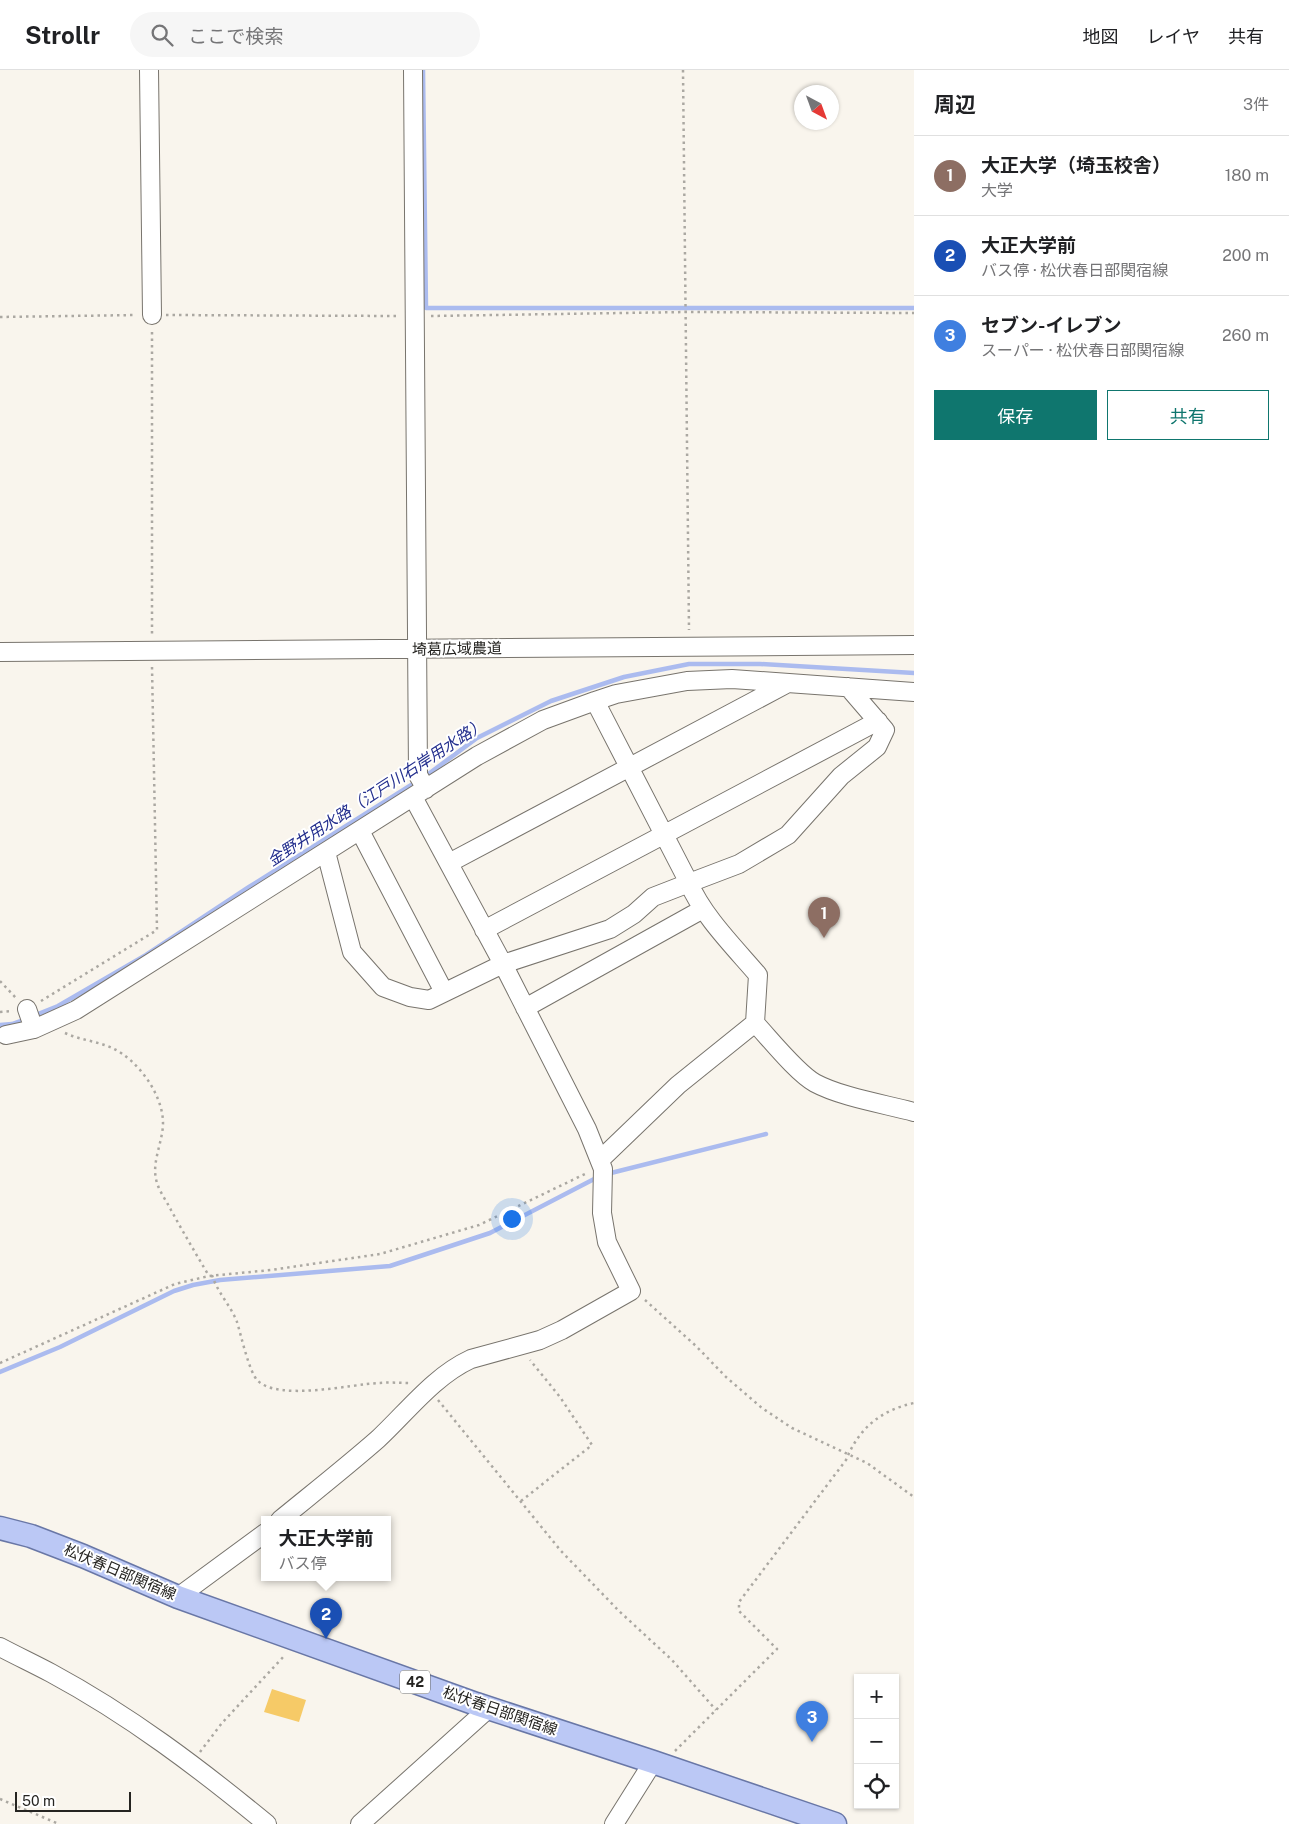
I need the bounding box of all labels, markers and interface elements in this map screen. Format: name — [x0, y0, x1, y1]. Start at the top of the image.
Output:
search box — [130, 12, 480, 57]
text: Strollr — [25, 21, 100, 49]
icon: search — [148, 21, 176, 49]
text: ここで検索 — [188, 25, 283, 47]
text: 地図 — [1083, 26, 1119, 47]
text: レイヤ — [1147, 26, 1200, 47]
text: 共有 — [1228, 26, 1264, 47]
north arrow — [794, 85, 839, 130]
text: 周辺 — [934, 92, 976, 117]
text: 3件 — [1243, 95, 1269, 114]
text: 大正大学（埼玉校舎） — [981, 154, 1171, 176]
text: 1 — [947, 166, 953, 185]
text: 180 m — [1225, 166, 1269, 185]
text: 大学 — [981, 181, 1013, 200]
text: 大正大学前 — [981, 234, 1076, 256]
text: 2 — [945, 246, 955, 265]
text: 200 m — [1222, 246, 1269, 265]
text: バス停 · 松伏春日部関宿線 — [981, 261, 1168, 280]
text: セブン-イレブン — [981, 314, 1121, 336]
text: 3 — [945, 326, 955, 345]
text: 260 m — [1222, 326, 1269, 345]
text: スーパー · 松伏春日部関宿線 — [981, 341, 1184, 360]
button: 保存 — [934, 390, 1097, 440]
button: 共有 — [1107, 390, 1269, 440]
street label: 埼葛広域農道 — [412, 639, 502, 658]
water label: 金野井用水路（江戸川右岸用水路） — [264, 715, 489, 870]
pin: 1 — [808, 897, 840, 938]
your location — [499, 1206, 525, 1232]
popup — [261, 1516, 391, 1581]
text: 大正大学前 — [278, 1527, 374, 1549]
street label: 松伏春日部関宿線 — [62, 1540, 179, 1603]
text: バス停 — [278, 1554, 327, 1573]
pin: 2 — [310, 1598, 342, 1639]
road number: 42 — [400, 1670, 430, 1694]
map controls — [854, 1674, 899, 1809]
button: + — [854, 1674, 899, 1719]
street label: 松伏春日部関宿線 — [441, 1683, 560, 1738]
pin: 3 — [796, 1701, 828, 1742]
button: − — [854, 1719, 899, 1764]
button: locate — [854, 1764, 899, 1809]
scale bar — [15, 1789, 131, 1812]
text: 50 m — [22, 1793, 55, 1809]

